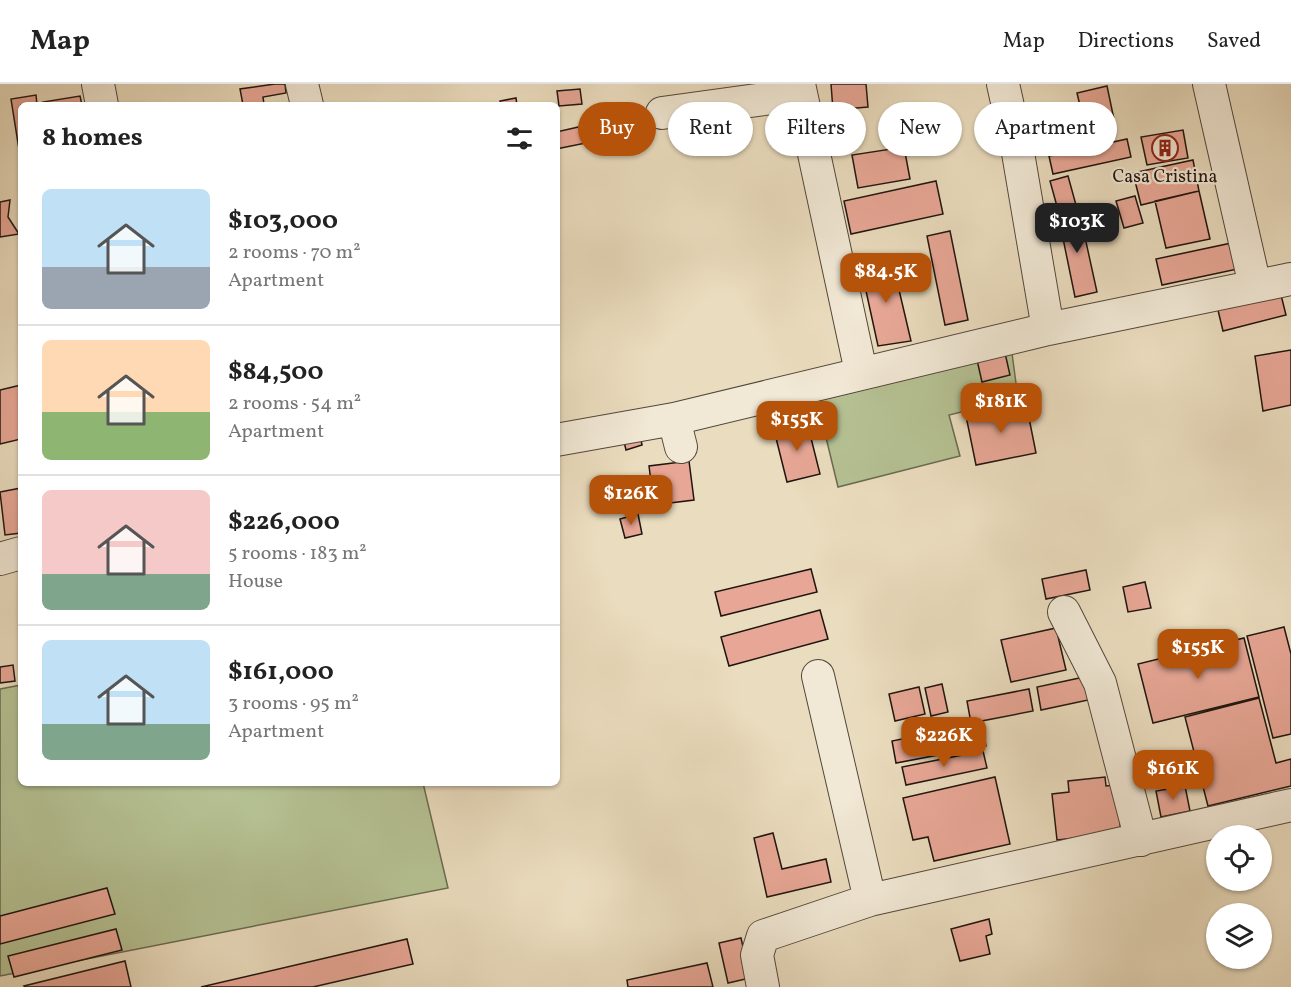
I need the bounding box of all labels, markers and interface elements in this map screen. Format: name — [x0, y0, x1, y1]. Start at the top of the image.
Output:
text: Map — [30, 22, 90, 61]
text: Map — [1003, 27, 1045, 56]
text: Directions — [1078, 27, 1174, 56]
text: Saved — [1207, 27, 1261, 56]
chip: Buy — [578, 102, 656, 156]
chip: Rent — [668, 102, 753, 156]
chip: Filters — [765, 102, 866, 156]
chip: New — [878, 102, 962, 156]
chip: Apartment — [974, 102, 1117, 156]
text: 8 homes — [42, 120, 143, 156]
icon: filters — [503, 122, 536, 155]
building icon: Casa Cristina — [1150, 133, 1180, 163]
place label: Casa Cristina — [1113, 165, 1217, 190]
text: $103,000 — [228, 203, 338, 239]
pin: $103K — [1035, 203, 1119, 254]
text: $103K — [1049, 208, 1105, 236]
icon: home — [90, 213, 162, 285]
text: 2 rooms · 70 m² — [228, 239, 361, 267]
pin: $84.5K — [837, 253, 935, 304]
text: $84.5K — [854, 258, 918, 286]
text: Apartment — [228, 267, 324, 295]
text: $84,500 — [228, 354, 324, 390]
icon: home — [90, 364, 162, 436]
pin: $181K — [959, 383, 1043, 434]
text: $181K — [975, 388, 1027, 416]
text: 2 rooms · 54 m² — [228, 390, 361, 418]
pin: $155K — [755, 401, 839, 452]
text: $155K — [771, 406, 823, 434]
text: Apartment — [228, 418, 324, 446]
pin: $126K — [589, 475, 673, 526]
text: $126K — [603, 480, 659, 508]
text: $226,000 — [228, 504, 340, 540]
icon: home — [90, 514, 162, 586]
text: 5 rooms · 183 m² — [228, 540, 367, 568]
text: House — [228, 568, 283, 596]
pin: $155K — [1156, 629, 1240, 680]
text: $155K — [1172, 634, 1224, 662]
text: $161,000 — [228, 654, 334, 690]
icon: home — [90, 664, 162, 736]
text: 3 rooms · 95 m² — [228, 690, 359, 718]
pin: $226K — [902, 717, 986, 768]
text: Apartment — [228, 718, 324, 746]
text: $226K — [915, 722, 973, 750]
pin: $161K — [1131, 750, 1215, 801]
text: $161K — [1147, 755, 1199, 783]
map controls — [1206, 825, 1272, 969]
button: locate — [1206, 825, 1272, 891]
button: layers — [1206, 903, 1272, 969]

